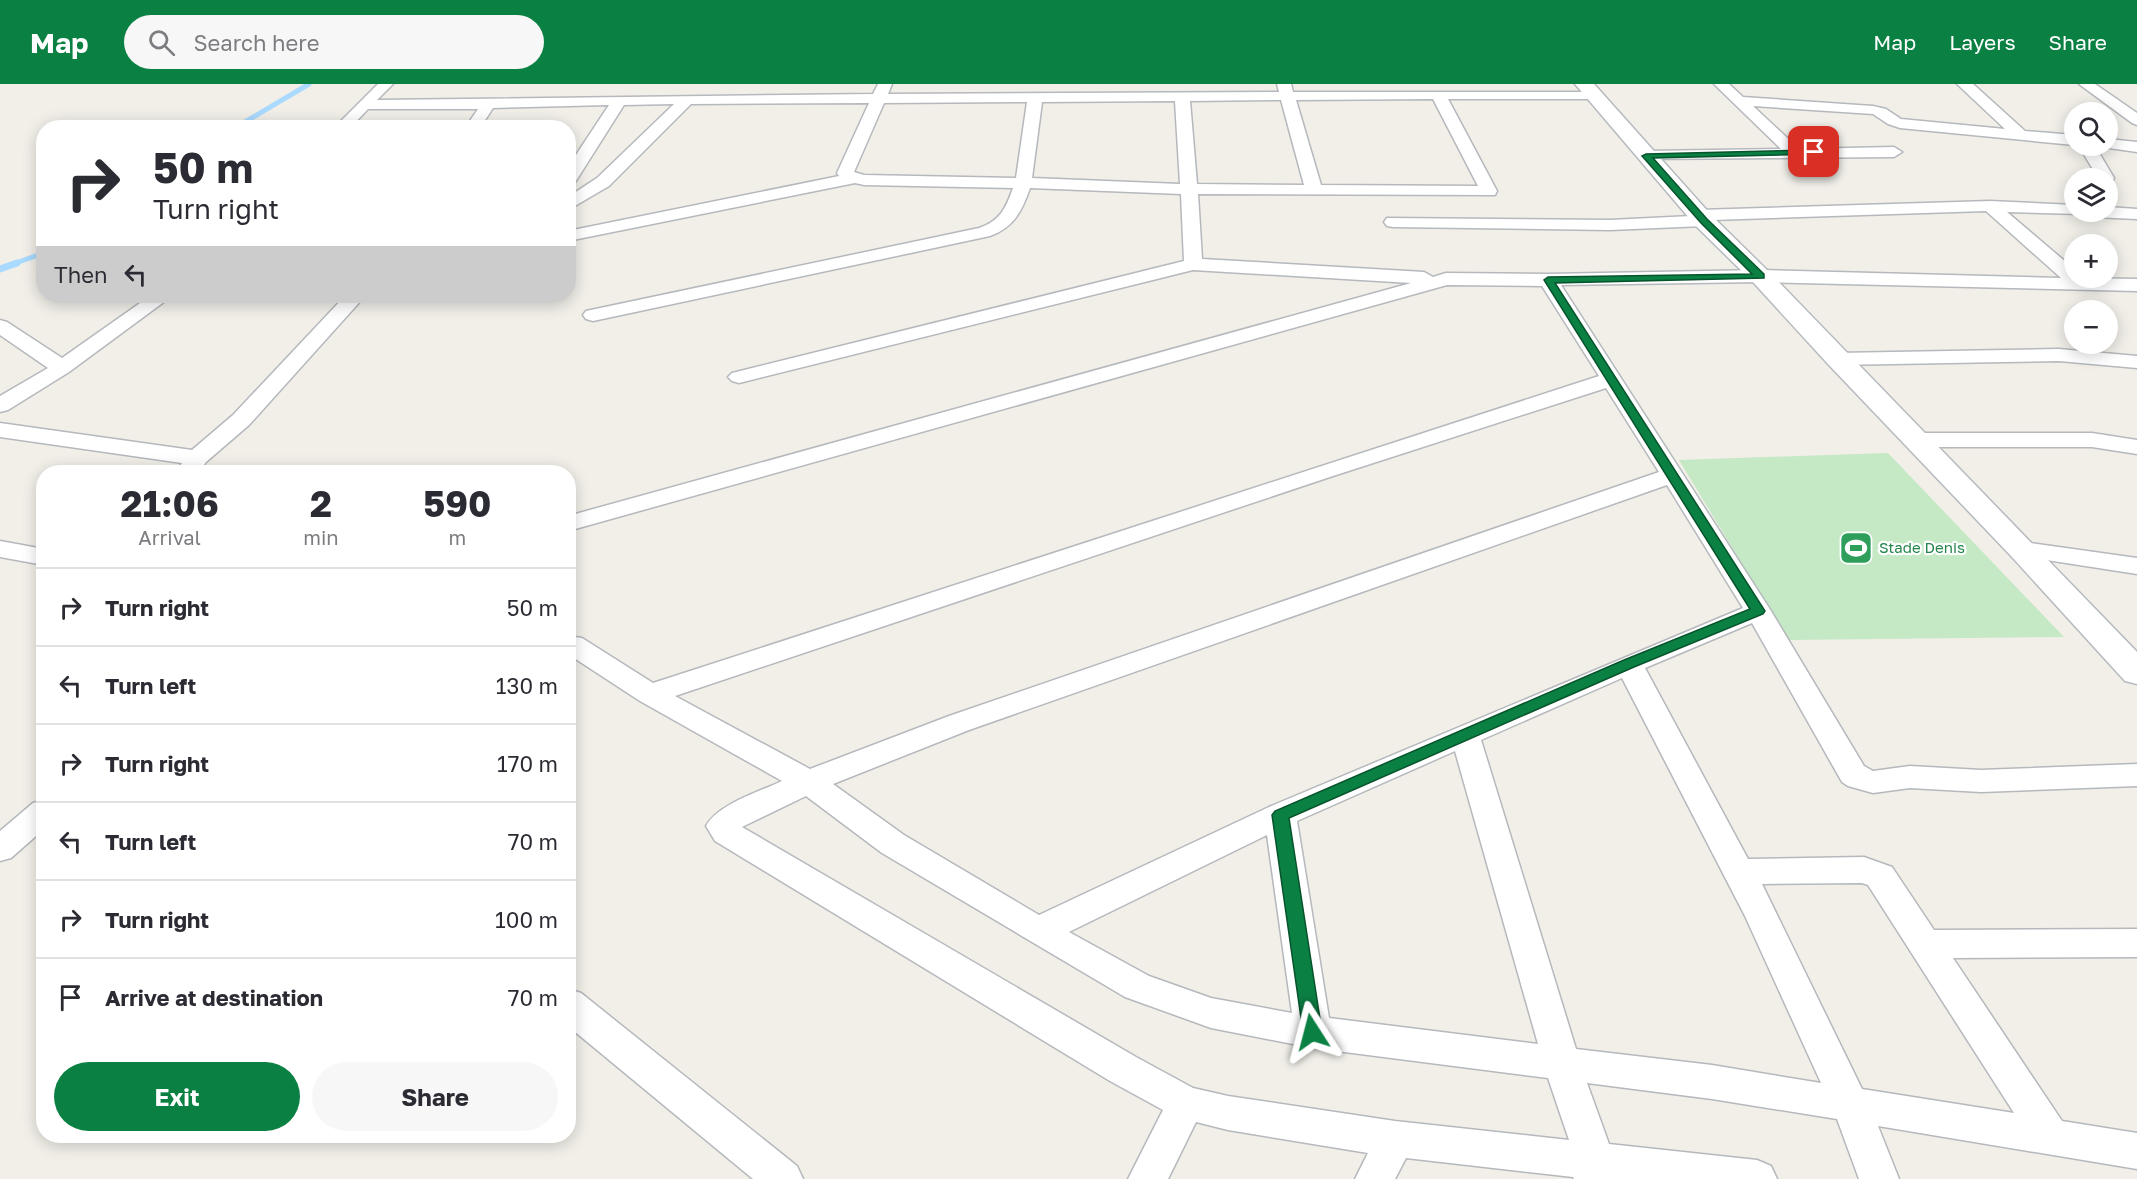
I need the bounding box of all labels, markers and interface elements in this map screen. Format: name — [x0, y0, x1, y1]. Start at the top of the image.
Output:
search box — [124, 15, 544, 69]
text: Map — [30, 26, 88, 59]
icon: search — [145, 26, 178, 59]
text: Search here — [193, 29, 319, 56]
text: Map — [1873, 29, 1916, 55]
text: Layers — [1949, 29, 2016, 55]
text: Share — [2049, 29, 2107, 55]
map controls — [2064, 102, 2118, 354]
button: search — [2064, 102, 2118, 156]
pin — [1788, 126, 1839, 177]
icon: arrive — [1797, 135, 1830, 168]
text: 50 m — [153, 142, 253, 192]
icon: right — [54, 144, 132, 222]
button: layers — [2064, 168, 2118, 222]
text: Turn right — [153, 193, 279, 225]
button: + — [2064, 234, 2118, 288]
icon: left — [119, 258, 152, 291]
text: Then — [54, 261, 107, 288]
button: − — [2064, 300, 2118, 354]
text: 21:06 — [121, 482, 219, 525]
text: 2 — [310, 482, 332, 525]
text: 590 — [423, 482, 491, 525]
text: Arrival — [138, 525, 201, 549]
text: min — [303, 525, 339, 549]
text: m — [448, 525, 466, 549]
sports icon: Stade Denis — [1838, 530, 1874, 566]
place label: Stade Denis — [1879, 538, 1965, 556]
icon: right — [54, 591, 87, 624]
text: Turn right — [105, 594, 209, 621]
text: 50 m — [507, 594, 558, 621]
icon: left — [54, 669, 87, 702]
text: Turn left — [105, 672, 196, 699]
text: 130 m — [496, 672, 558, 699]
icon: right — [54, 747, 87, 780]
text: Turn right — [105, 750, 209, 777]
text: 170 m — [497, 750, 558, 777]
icon: left — [54, 825, 87, 858]
text: Turn left — [105, 828, 196, 855]
text: 70 m — [508, 828, 558, 855]
icon: right — [54, 903, 87, 936]
text: Turn right — [105, 906, 209, 933]
text: 100 m — [495, 906, 558, 933]
icon: arrive — [54, 981, 87, 1014]
text: Arrive at destination — [105, 984, 323, 1011]
text: 70 m — [508, 984, 558, 1011]
position arrow — [1280, 1000, 1344, 1064]
button: Exit — [54, 1062, 300, 1131]
button: Share — [312, 1062, 558, 1131]

